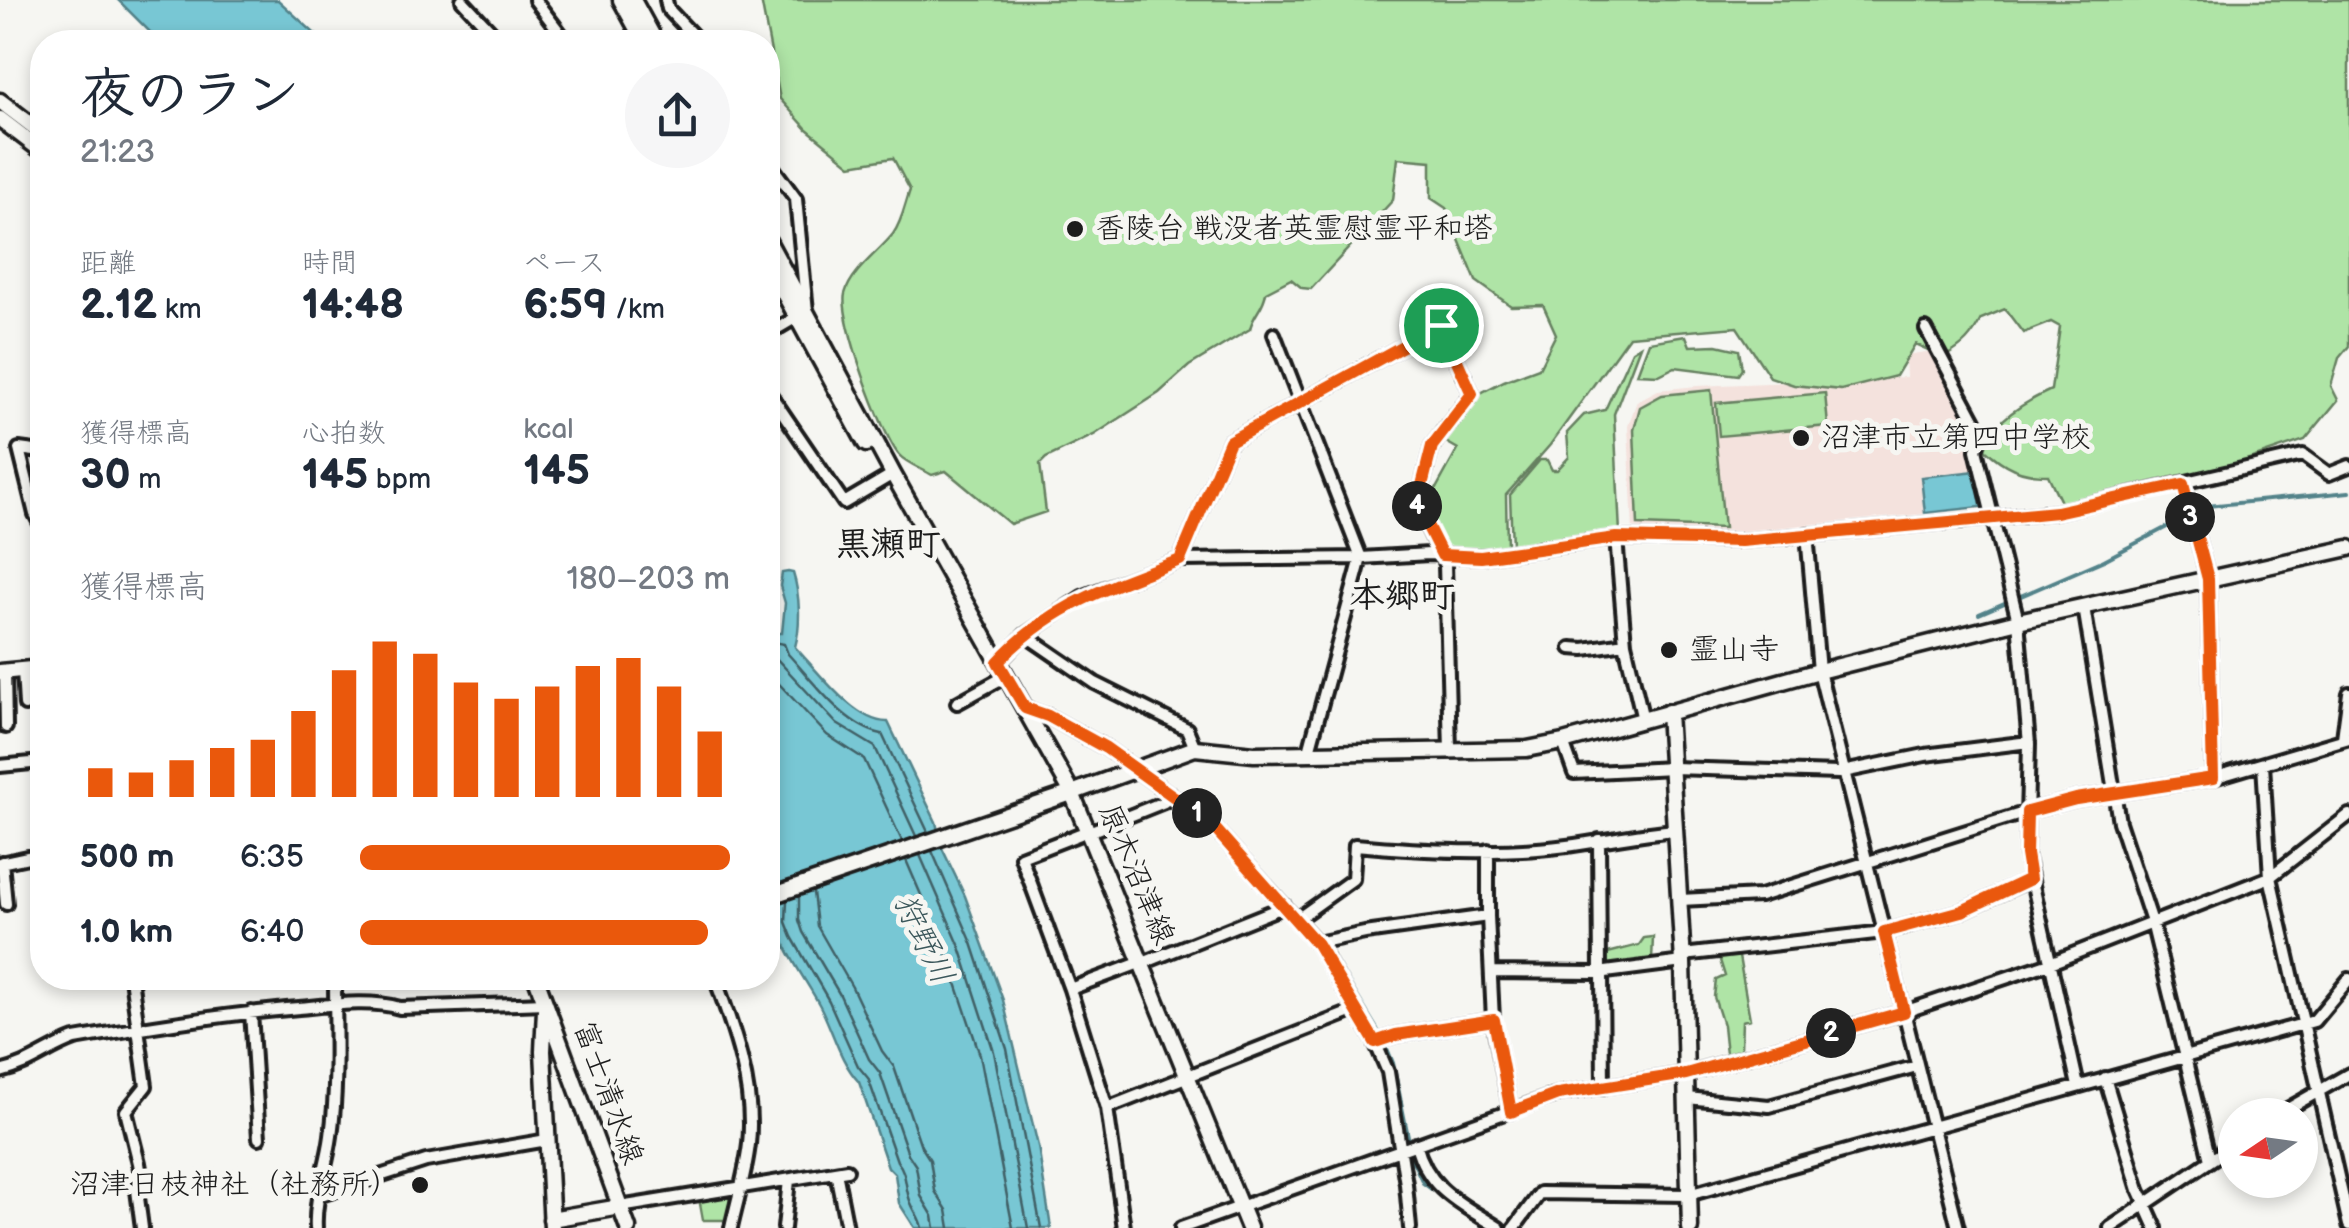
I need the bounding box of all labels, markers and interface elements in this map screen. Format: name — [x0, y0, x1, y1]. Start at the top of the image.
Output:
text: 夜のラン — [80, 62, 300, 129]
button: share — [625, 63, 730, 168]
text: 21:23 — [80, 133, 155, 172]
place label: 香陵台 戦没者英霊慰霊平和塔 — [1095, 211, 1493, 247]
marker: 香陵台 戦没者英霊慰霊平和塔 — [1064, 218, 1086, 240]
text: 距離 — [80, 247, 136, 280]
text: 時間 — [302, 247, 358, 280]
text: ペース — [523, 247, 606, 280]
text: 2.12 — [80, 280, 157, 331]
text: 14:48 — [302, 280, 404, 331]
text: 6:59 — [523, 280, 608, 331]
pin — [1399, 283, 1484, 368]
text: km — [157, 293, 202, 326]
text: /km — [608, 293, 665, 326]
icon: arrive — [1414, 298, 1469, 353]
text: kcal — [523, 413, 574, 446]
text: 獲得標高 — [80, 417, 192, 450]
text: 心拍数 — [302, 417, 386, 450]
place label: 沼津市立第四中学校 — [1821, 420, 2091, 456]
marker: 沼津市立第四中学校 — [1790, 427, 1812, 449]
text: 145 — [523, 446, 590, 497]
text: 30 — [80, 450, 131, 501]
text: 145 — [302, 450, 368, 501]
text: m — [131, 463, 161, 496]
text: bpm — [368, 463, 431, 496]
pin: 4 — [1392, 481, 1442, 531]
text: 4 — [1409, 489, 1425, 522]
pin: 3 — [2165, 492, 2215, 542]
text: 3 — [2182, 500, 2198, 533]
district label: 黒瀬町 — [835, 523, 941, 566]
text: 180–203 m — [567, 560, 730, 599]
text: 獲得標高 — [80, 568, 208, 607]
district label: 本郷町 — [1349, 575, 1455, 618]
place label: 霊山寺 — [1689, 632, 1779, 668]
marker: 霊山寺 — [1658, 639, 1680, 661]
pin: 1 — [1172, 788, 1222, 838]
text: 1 — [1191, 796, 1203, 829]
street label: 原木沼津線 — [1090, 798, 1182, 950]
text: 500 m — [80, 838, 174, 877]
text: 6:35 — [240, 838, 304, 877]
water label: 狩野川 — [884, 887, 962, 991]
text: 1.0 km — [80, 913, 173, 952]
text: 6:40 — [240, 913, 304, 952]
pin: 2 — [1806, 1008, 1856, 1058]
street label: 富士清水線 — [565, 1016, 651, 1170]
text: 2 — [1823, 1016, 1839, 1049]
north arrow — [2218, 1098, 2318, 1198]
map controls — [2218, 1098, 2318, 1198]
place label: 沼津日枝神社（社務所） — [70, 1167, 400, 1203]
marker: 沼津日枝神社（社務所） — [409, 1174, 431, 1196]

